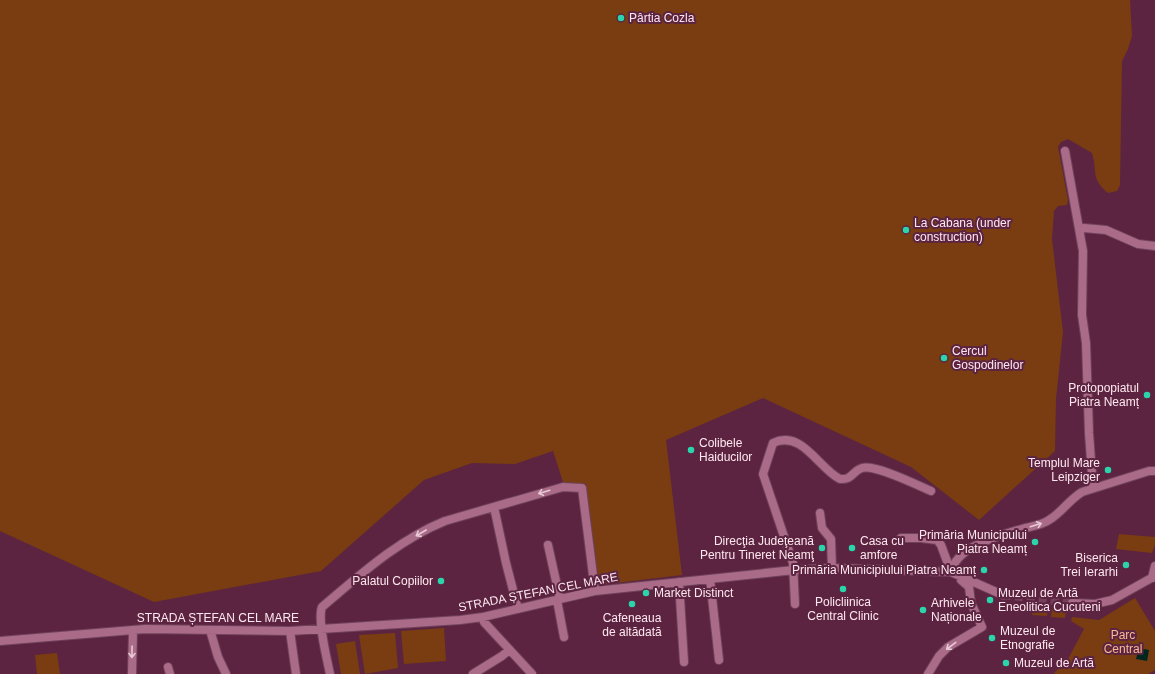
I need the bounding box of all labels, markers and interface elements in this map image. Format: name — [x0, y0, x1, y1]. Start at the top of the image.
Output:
place label: Pârtia Cozla — [629, 11, 695, 25]
marker: Pârtia Cozla — [616, 13, 626, 23]
place label: La Cabana (under construction) — [914, 216, 1011, 244]
marker: La Cabana (under construction) — [901, 225, 911, 235]
place label: Cercul Gospodinelor — [952, 344, 1023, 372]
marker: Cercul Gospodinelor — [939, 353, 949, 363]
place label: Protopopiatul Piatra Neamț — [1068, 381, 1140, 409]
marker: Protopopiatul Piatra Neamț — [1142, 390, 1152, 400]
place label: Colibele Haiducilor — [699, 436, 752, 464]
marker: Colibele Haiducilor — [686, 445, 696, 455]
place label: Templul Mare Leipziger — [1028, 456, 1100, 484]
marker: Templul Mare Leipziger — [1103, 465, 1113, 475]
one-way arrow — [538, 489, 551, 496]
one-way arrow — [1029, 521, 1042, 528]
place label: Primăria Municipului Piatra Neamț — [919, 528, 1028, 556]
one-way arrow — [415, 530, 427, 538]
place label: Direcţia Judeţeană Pentru Tineret Neamţ — [700, 534, 815, 562]
place label: Casa cu amfore — [860, 534, 904, 562]
marker: Primăria Municipului Piatra Neamț — [1030, 537, 1040, 547]
marker: Direcţia Judeţeană Pentru Tineret Neamţ — [817, 543, 827, 553]
marker: Casa cu amfore — [847, 543, 857, 553]
place label: Biserica Trei Ierarhi — [1060, 551, 1118, 579]
marker: Biserica Trei Ierarhi — [1121, 560, 1131, 570]
place label: Primăria Municipiului Piatra Neamț — [792, 563, 977, 577]
marker: Primăria Municipiului Piatra Neamț — [979, 565, 989, 575]
street label: STRADA ȘTEFAN CEL MARE — [457, 570, 619, 614]
place label: Palatul Copiilor — [352, 574, 433, 588]
marker: Palatul Copiilor — [436, 576, 446, 586]
marker: Policliinica Central Clinic — [838, 584, 848, 594]
place label: Market Distinct — [654, 586, 734, 600]
place label: Muzeul de Artă Eneolitica Cucuteni — [998, 586, 1101, 614]
marker: Market Distinct — [641, 588, 651, 598]
place label: Policliinica Central Clinic — [807, 595, 879, 623]
marker: Muzeul de Artă Eneolitica Cucuteni — [985, 595, 995, 605]
place label: Arhivele Naționale — [931, 596, 982, 624]
marker: Cafeneaua de altădată — [627, 599, 637, 609]
marker: Arhivele Naționale — [918, 605, 928, 615]
street label: STRADA ȘTEFAN CEL MARE — [137, 611, 299, 625]
place label: Cafeneaua de altădată — [602, 611, 662, 639]
place label: Muzeul de Etnografie — [1000, 624, 1056, 652]
park label: Parc Central — [1104, 628, 1142, 656]
marker: Muzeul de Etnografie — [987, 633, 997, 643]
one-way arrow — [945, 642, 956, 650]
one-way arrow — [128, 645, 136, 658]
place label: Muzeul de Artă — [1014, 656, 1094, 670]
marker: Muzeul de Artă — [1001, 658, 1011, 668]

